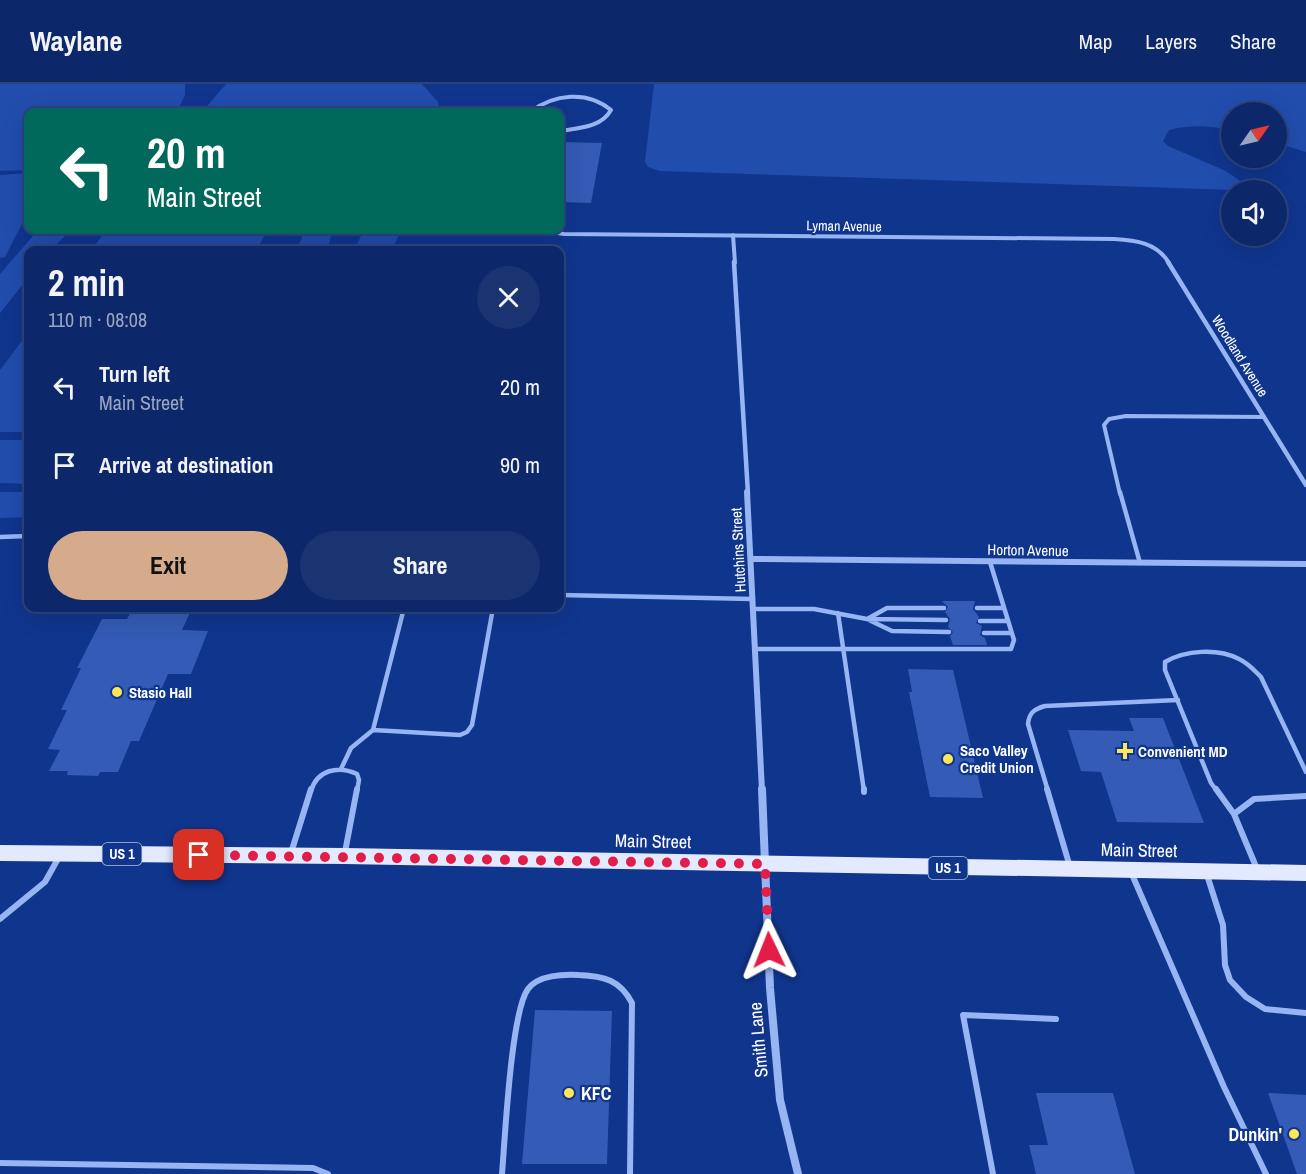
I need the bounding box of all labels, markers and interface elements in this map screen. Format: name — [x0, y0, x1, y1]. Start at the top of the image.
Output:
text: Waylane — [30, 22, 122, 60]
text: Map — [1079, 27, 1112, 56]
text: Layers — [1145, 27, 1197, 56]
text: Share — [1230, 27, 1276, 56]
north arrow — [1221, 102, 1287, 168]
map controls — [1221, 102, 1287, 246]
text: 20 m — [147, 125, 226, 181]
icon: left — [48, 132, 126, 210]
text: Main Street — [147, 179, 261, 215]
button: sound — [1221, 180, 1287, 246]
street label: Lyman Avenue — [806, 216, 882, 236]
text: 2 min — [48, 259, 125, 307]
button: close — [477, 266, 540, 329]
text: 110 m · 08:08 — [48, 306, 147, 333]
street label: Woodland Avenue — [1208, 312, 1272, 400]
text: Turn left — [99, 359, 170, 389]
icon: left — [48, 371, 81, 404]
text: 20 m — [500, 372, 540, 402]
text: Main Street — [99, 389, 184, 416]
icon: arrive — [48, 449, 81, 482]
text: Arrive at destination — [99, 450, 273, 480]
text: 90 m — [500, 450, 540, 480]
street label: Hutchins Street — [725, 507, 751, 593]
button: Exit — [48, 531, 288, 600]
button: Share — [300, 531, 540, 600]
street label: Horton Avenue — [987, 539, 1069, 561]
place label: Stasio Hall — [129, 682, 192, 703]
marker: Stasio Hall — [110, 685, 124, 699]
place label: Saco Valley Credit Union — [960, 740, 1034, 778]
place label: Convenient MD — [1138, 741, 1228, 762]
marker: Convenient MD — [1116, 742, 1134, 760]
marker: Saco Valley Credit Union — [941, 752, 955, 766]
street label: Main Street — [615, 828, 691, 854]
pin — [173, 829, 224, 880]
street label: Main Street — [1101, 837, 1177, 863]
icon: arrive — [182, 838, 215, 871]
road number: US 1 — [102, 843, 142, 865]
road number: US 1 — [928, 857, 968, 879]
position arrow — [737, 918, 801, 982]
street label: Smith Lane — [742, 1001, 774, 1079]
place label: KFC — [581, 1081, 612, 1106]
marker: KFC — [562, 1086, 576, 1100]
place label: Dunkin' — [1228, 1122, 1282, 1147]
marker: Dunkin' — [1287, 1127, 1301, 1141]

